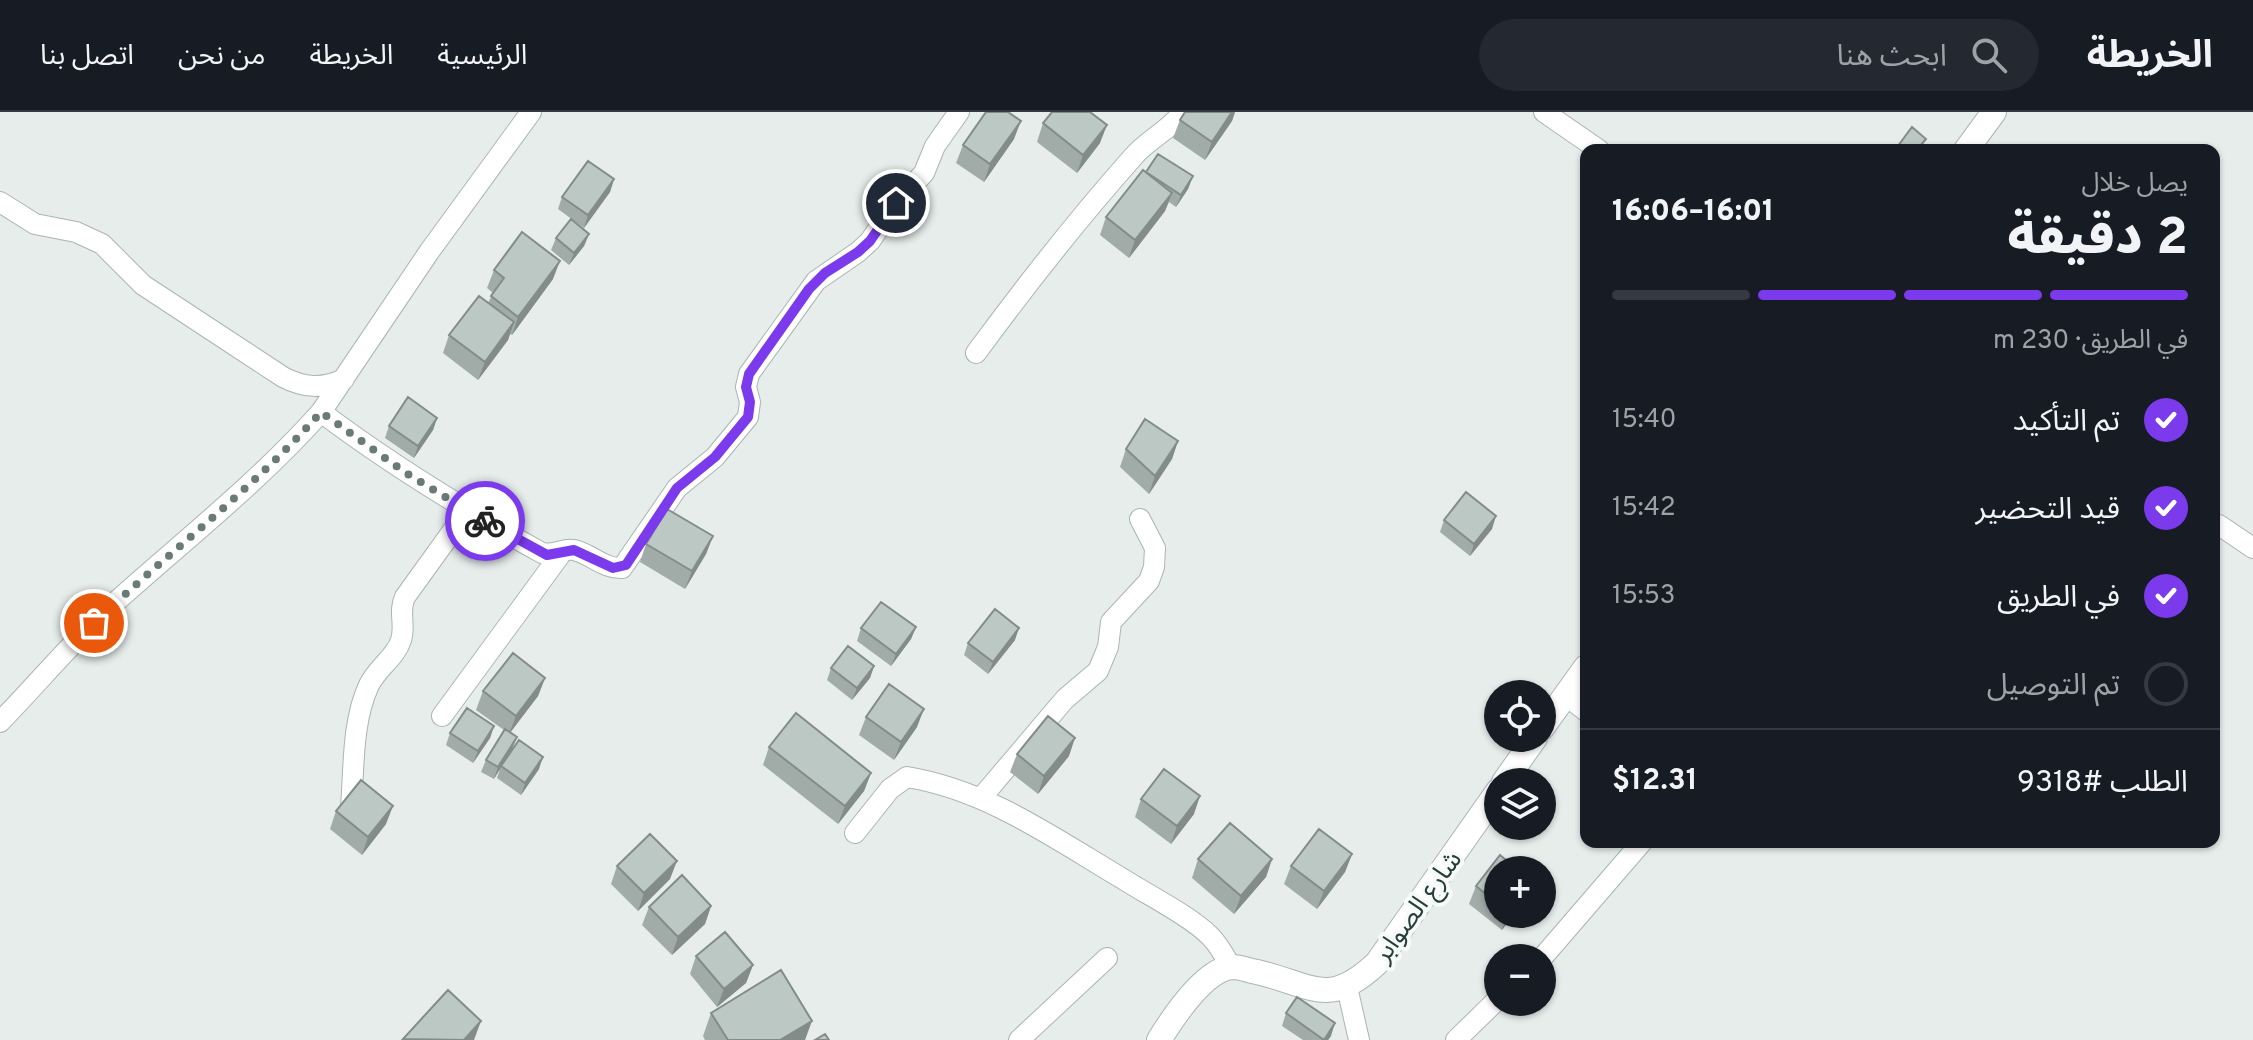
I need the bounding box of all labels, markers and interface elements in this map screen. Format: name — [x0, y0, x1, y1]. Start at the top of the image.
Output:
search box — [1479, 19, 2039, 91]
icon: search — [1967, 33, 2011, 77]
text: الخريطة — [2087, 33, 2213, 82]
text: اتصل بنا — [40, 39, 134, 75]
text: من نحن — [178, 39, 265, 75]
text: الخريطة — [309, 39, 393, 75]
text: الرئيسية — [437, 39, 527, 75]
text: ابحث هنا — [1836, 39, 1947, 76]
text: يصل خلال — [2082, 168, 2188, 201]
pin — [862, 169, 930, 237]
icon: home — [874, 181, 918, 225]
text: 16:01–16:06 — [1612, 194, 1774, 231]
text: 2 دقيقة — [2007, 207, 2188, 273]
text: في الطريق · 230 m — [1993, 325, 2188, 358]
icon: check — [2144, 398, 2188, 442]
text: 15:40 — [1612, 404, 1677, 437]
text: تم التأكيد — [2013, 404, 2120, 441]
courier — [445, 481, 525, 561]
icon: check — [2144, 486, 2188, 530]
text: 15:42 — [1612, 492, 1676, 525]
text: قيد التحضير — [1976, 492, 2120, 529]
icon: bike — [463, 499, 507, 543]
icon: check — [2144, 574, 2188, 618]
text: 15:53 — [1612, 580, 1676, 613]
text: في الطريق — [1997, 580, 2120, 617]
pin — [60, 589, 128, 657]
icon: bag — [72, 601, 116, 645]
text: تم التوصيل — [1987, 668, 2120, 705]
map controls — [1484, 680, 1556, 1016]
button: locate — [1484, 680, 1556, 752]
text: $12.31 — [1612, 763, 1698, 800]
text: الطلب #9318 — [2017, 765, 2188, 802]
button: layers — [1484, 768, 1556, 840]
street label: شارع الصوابر — [1367, 845, 1471, 971]
button: + — [1484, 856, 1556, 928]
button: − — [1484, 944, 1556, 1016]

